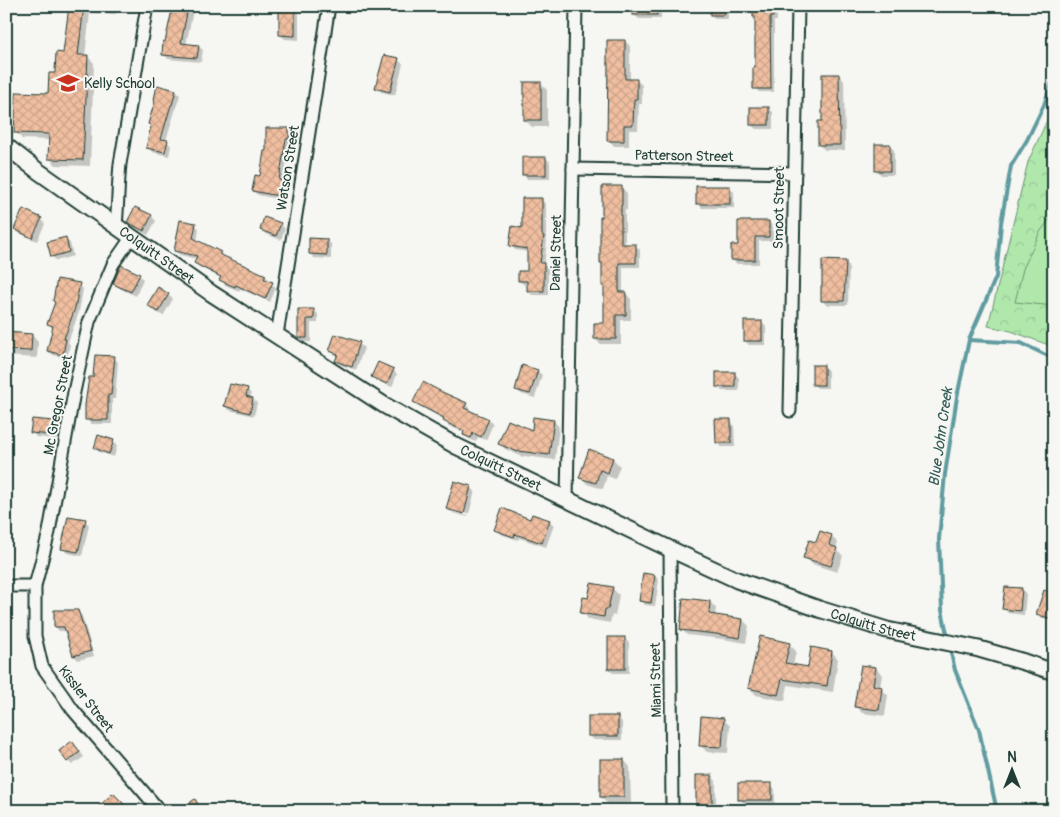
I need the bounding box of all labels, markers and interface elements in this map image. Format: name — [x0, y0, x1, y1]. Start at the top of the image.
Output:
school or university icon: Kelly School — [55, 70, 81, 96]
place label: Kelly School — [84, 75, 155, 92]
street label: Watson Street — [273, 124, 303, 212]
street label: Patterson Street — [634, 147, 734, 165]
street label: Smoot Street — [770, 166, 788, 249]
street label: Daniel Street — [547, 214, 565, 291]
street label: Colquitt Street — [116, 222, 198, 287]
street label: Mc Gregor Street — [40, 353, 76, 457]
water label: Blue John Creek — [925, 385, 958, 488]
street label: Colquitt Street — [458, 441, 544, 494]
street label: Colquitt Street — [828, 605, 918, 644]
street label: Miami Street — [647, 642, 665, 718]
street label: Kissler Street — [55, 662, 117, 736]
north arrow — [988, 744, 1038, 794]
text: N — [1007, 749, 1017, 766]

